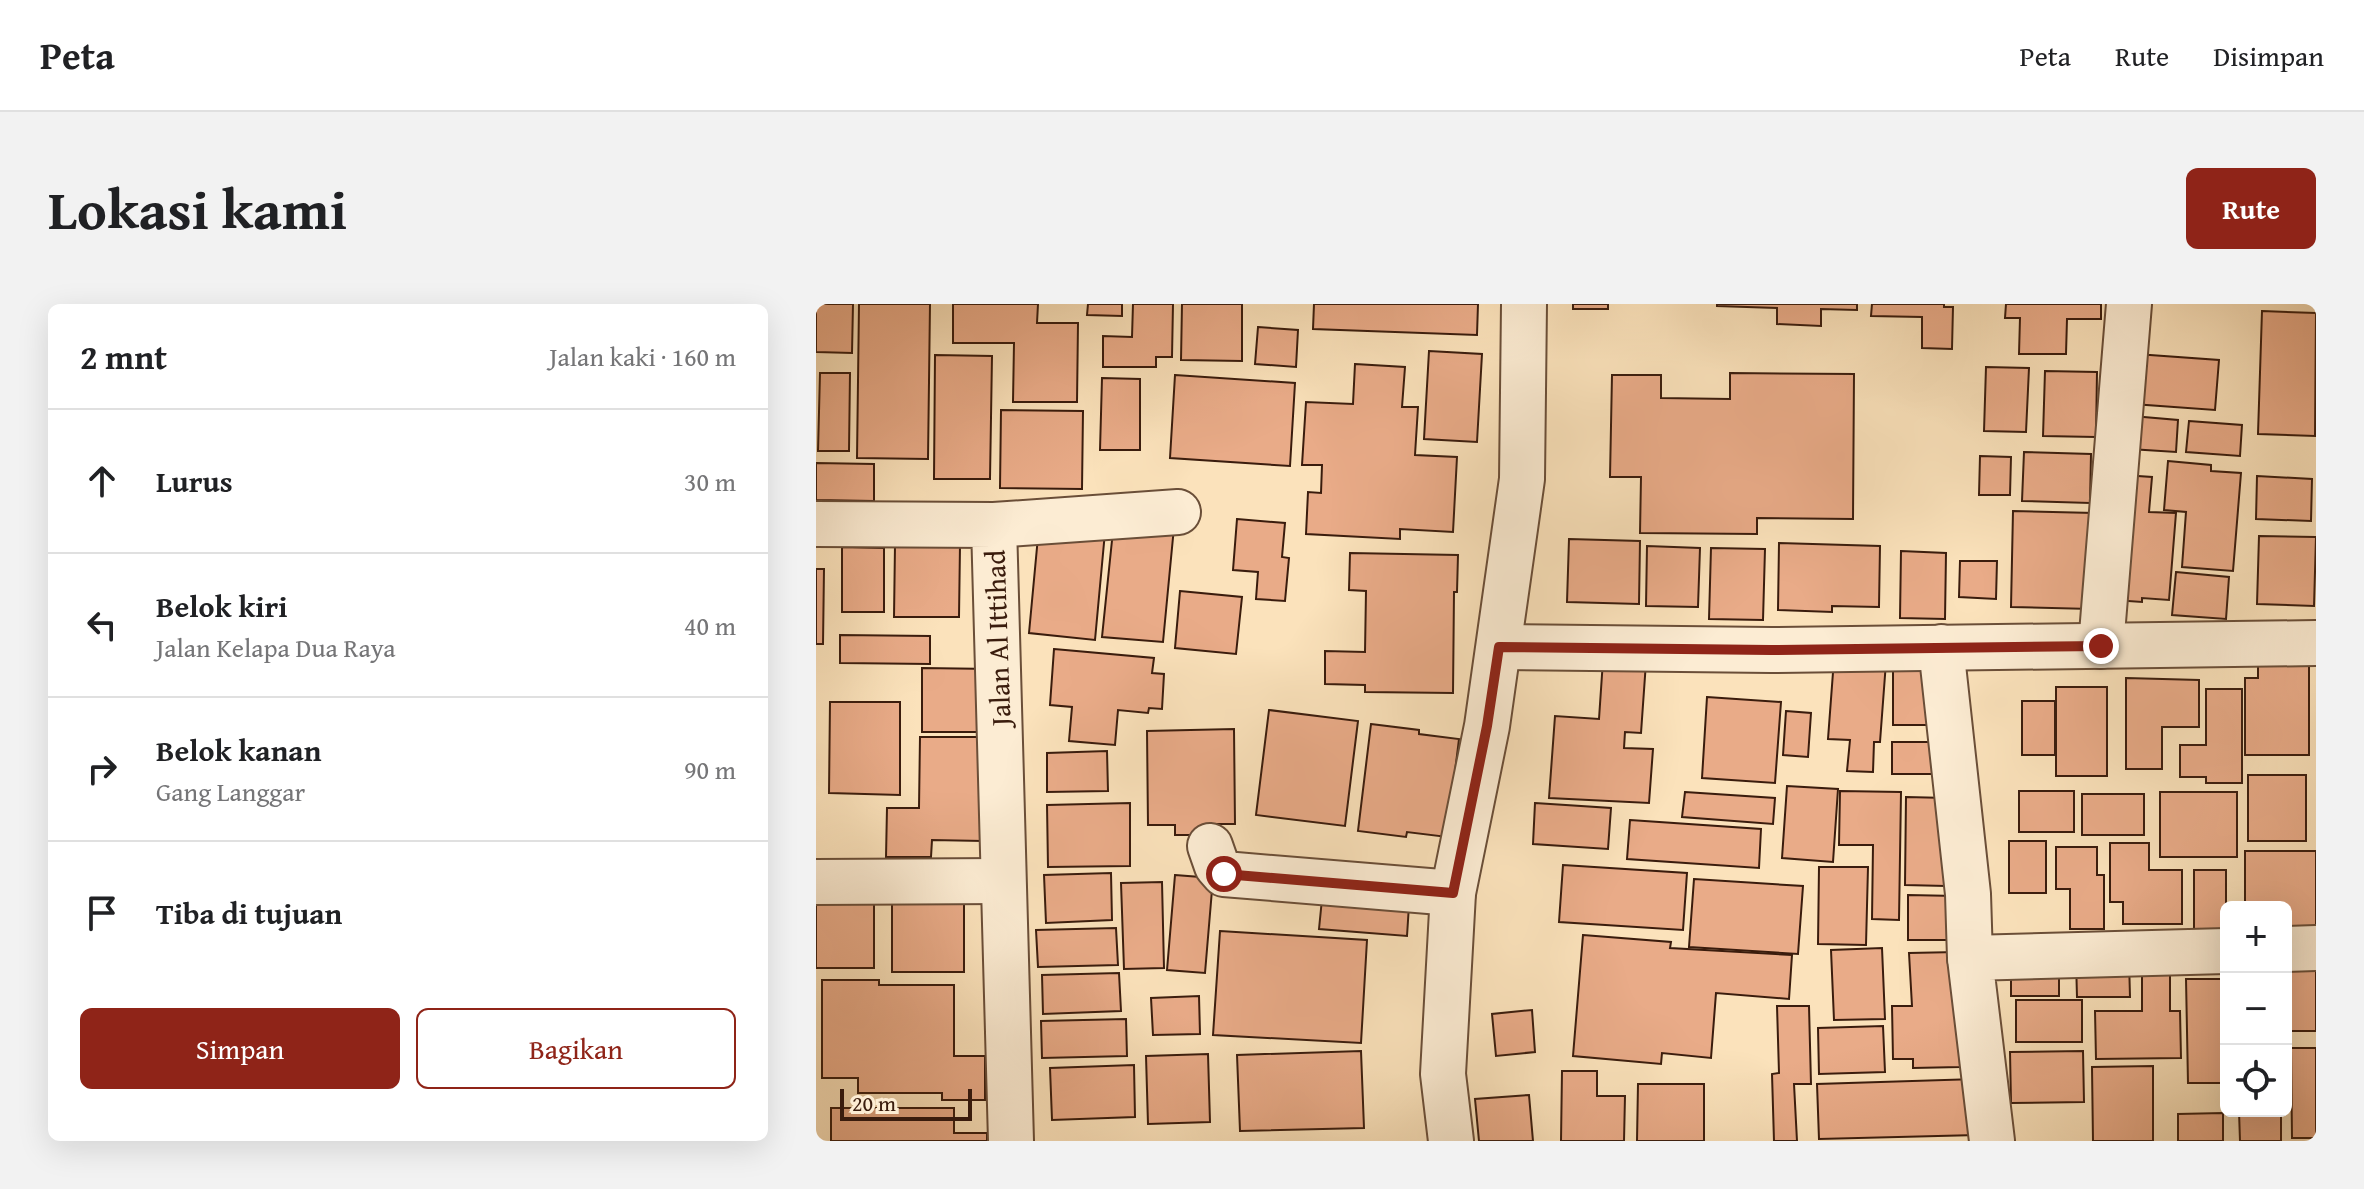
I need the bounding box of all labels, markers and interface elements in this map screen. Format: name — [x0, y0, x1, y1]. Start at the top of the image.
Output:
text: Peta — [40, 27, 115, 83]
text: Peta — [2020, 35, 2071, 76]
text: Rute — [2115, 35, 2169, 76]
text: Disimpan — [2213, 35, 2324, 76]
text: Lokasi kami — [48, 167, 347, 250]
button: Rute — [2186, 168, 2316, 249]
text: 2 mnt — [80, 332, 167, 381]
text: Jalan kaki · 160 m — [549, 337, 736, 376]
icon: ahead — [80, 459, 124, 503]
text: Lurus — [156, 459, 233, 503]
text: 30 m — [684, 462, 736, 501]
street label: Jalan Al Ittihad — [973, 549, 1021, 730]
text: Belok kiri — [156, 584, 288, 628]
icon: left — [80, 603, 124, 647]
text: 40 m — [684, 606, 736, 645]
text: Jalan Kelapa Dua Raya — [156, 628, 396, 667]
route end — [2083, 628, 2119, 664]
text: Belok kanan — [156, 728, 321, 772]
icon: right — [80, 747, 124, 791]
text: 90 m — [684, 750, 736, 789]
text: Gang Langgar — [156, 772, 305, 811]
route start — [1206, 856, 1242, 892]
icon: arrive — [80, 891, 124, 935]
text: Tiba di tujuan — [156, 891, 342, 935]
map controls — [2220, 901, 2292, 1117]
button: + — [2220, 901, 2292, 973]
button: − — [2220, 973, 2292, 1045]
button: Simpan — [80, 1008, 400, 1089]
button: Bagikan — [416, 1008, 736, 1089]
button: locate — [2220, 1045, 2292, 1117]
scale bar — [840, 1085, 972, 1121]
text: 20 m — [852, 1087, 896, 1119]

